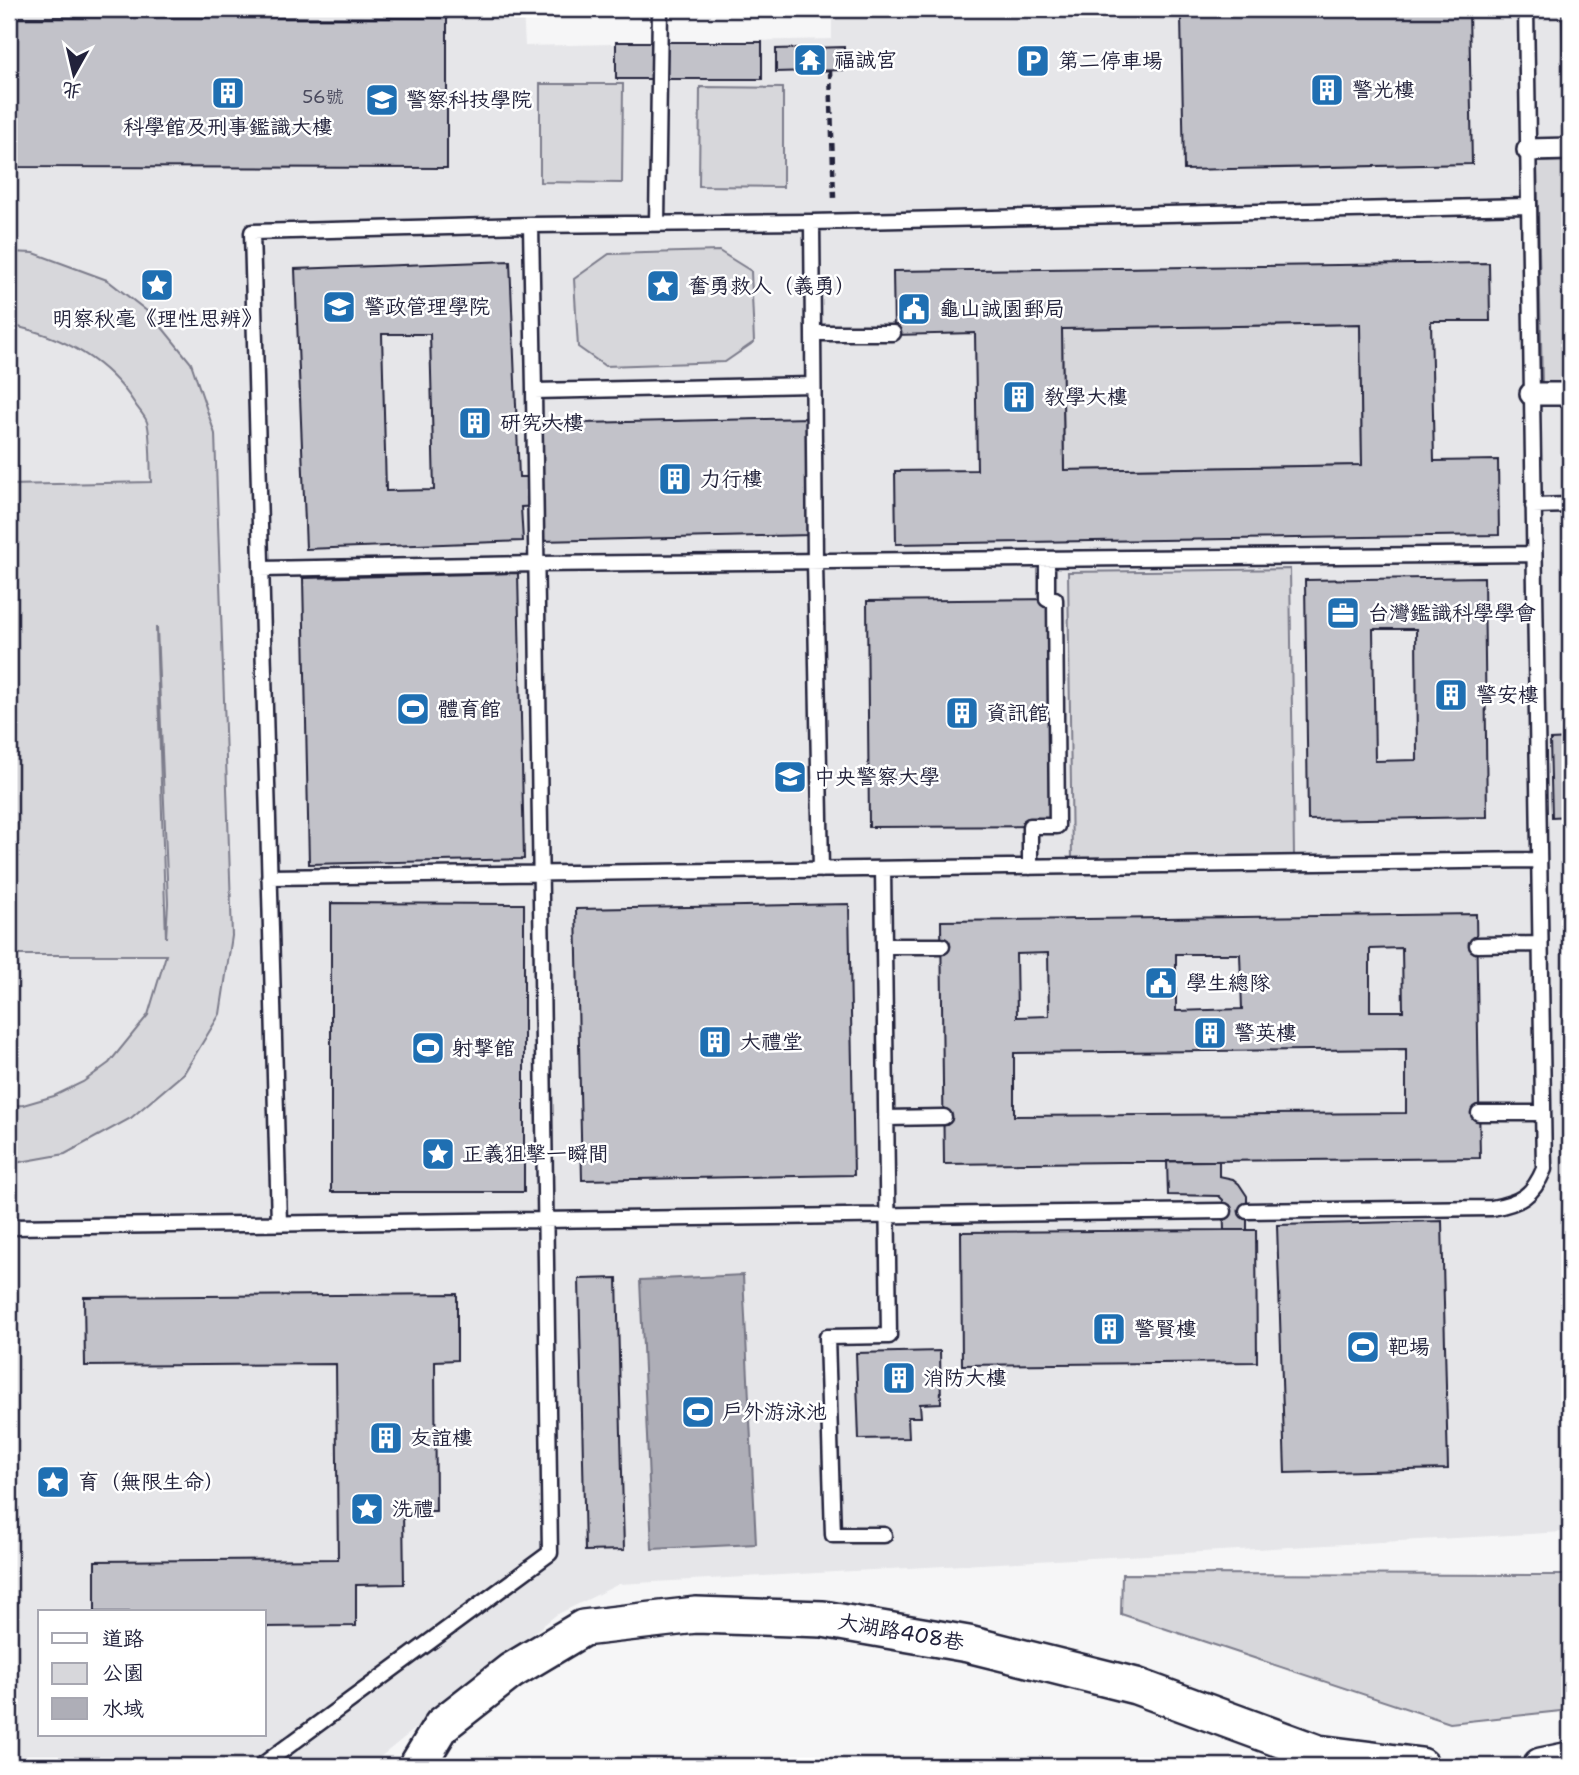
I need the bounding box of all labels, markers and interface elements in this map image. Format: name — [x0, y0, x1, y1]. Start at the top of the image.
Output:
north arrow — [38, 38, 108, 108]
temple icon: 福誠宮 — [791, 41, 829, 79]
parking icon: 第二停車場 — [1014, 42, 1052, 80]
place label: 福誠宮 — [834, 46, 897, 74]
place label: 第二停車場 — [1058, 47, 1163, 75]
building icon: 警光樓 — [1308, 71, 1346, 109]
building icon: 科學館及刑事鑑識大樓 — [209, 74, 247, 112]
place label: 警光樓 — [1352, 76, 1415, 104]
text: 北 — [61, 77, 83, 104]
school or university icon: 警察科技學院 — [363, 81, 401, 119]
house number: 56號 — [302, 85, 344, 109]
place label: 警察科技學院 — [406, 86, 532, 114]
place label: 科學館及刑事鑑識大樓 — [123, 113, 333, 141]
place icon: 明察秋毫《理性思辨》 — [138, 266, 176, 304]
place icon: 奮勇救人（義勇） — [644, 267, 682, 305]
place label: 奮勇救人（義勇） — [688, 272, 856, 300]
school or university icon: 警政管理學院 — [320, 288, 358, 326]
public building icon: 龜山誠園郵局 — [895, 290, 933, 328]
place label: 警政管理學院 — [364, 293, 490, 321]
place label: 龜山誠園郵局 — [939, 295, 1065, 323]
place label: 明察秋毫《理性思辨》 — [52, 305, 262, 333]
building icon: 教學大樓 — [1000, 378, 1038, 416]
place label: 教學大樓 — [1044, 383, 1128, 411]
building icon: 研究大樓 — [456, 404, 494, 442]
place label: 研究大樓 — [500, 409, 584, 437]
building icon: 力行樓 — [656, 460, 694, 498]
place label: 力行樓 — [700, 465, 763, 493]
office icon: 台灣鑑識科學學會 — [1324, 594, 1362, 632]
place label: 台灣鑑識科學學會 — [1368, 599, 1536, 627]
building icon: 警安樓 — [1432, 676, 1470, 714]
place label: 警安樓 — [1476, 681, 1539, 709]
sports icon: 體育館 — [394, 690, 432, 728]
building icon: 資訊館 — [943, 694, 981, 732]
place label: 體育館 — [438, 695, 501, 723]
place label: 資訊館 — [986, 699, 1049, 727]
school or university icon: 中央警察大學 — [771, 758, 809, 796]
place label: 中央警察大學 — [814, 763, 940, 791]
public building icon: 學生總隊 — [1142, 964, 1180, 1002]
place label: 學生總隊 — [1186, 969, 1270, 997]
building icon: 警英樓 — [1191, 1014, 1229, 1052]
place label: 警英樓 — [1234, 1019, 1297, 1047]
building icon: 大禮堂 — [696, 1023, 734, 1061]
place label: 大禮堂 — [740, 1028, 803, 1056]
sports icon: 射撃館 — [409, 1029, 447, 1067]
place label: 射撃館 — [452, 1034, 515, 1062]
place icon: 正義狙擊一瞬間 — [419, 1135, 457, 1173]
place label: 正義狙擊一瞬間 — [462, 1140, 609, 1168]
building icon: 警賢樓 — [1090, 1310, 1128, 1348]
place label: 警賢樓 — [1134, 1315, 1197, 1343]
sports icon: 靶場 — [1344, 1328, 1382, 1366]
place label: 靶場 — [1388, 1333, 1430, 1361]
building icon: 消防大樓 — [880, 1359, 918, 1397]
place label: 消防大樓 — [923, 1364, 1007, 1392]
sports icon: 戶外游泳池 — [679, 1393, 717, 1431]
place label: 戶外游泳池 — [722, 1398, 827, 1426]
building icon: 友誼樓 — [367, 1419, 405, 1457]
place label: 友誼樓 — [410, 1424, 473, 1452]
place icon: 育（無限生命） — [34, 1463, 72, 1501]
place label: 育（無限生命） — [78, 1468, 225, 1496]
place icon: 洗禮 — [348, 1490, 386, 1528]
place label: 洗禮 — [392, 1495, 434, 1523]
street label: 大湖路408巷 — [836, 1607, 966, 1657]
legend — [38, 1610, 266, 1736]
text: 道路 — [102, 1625, 144, 1653]
text: 公園 — [102, 1659, 144, 1687]
text: 水域 — [102, 1695, 144, 1723]

